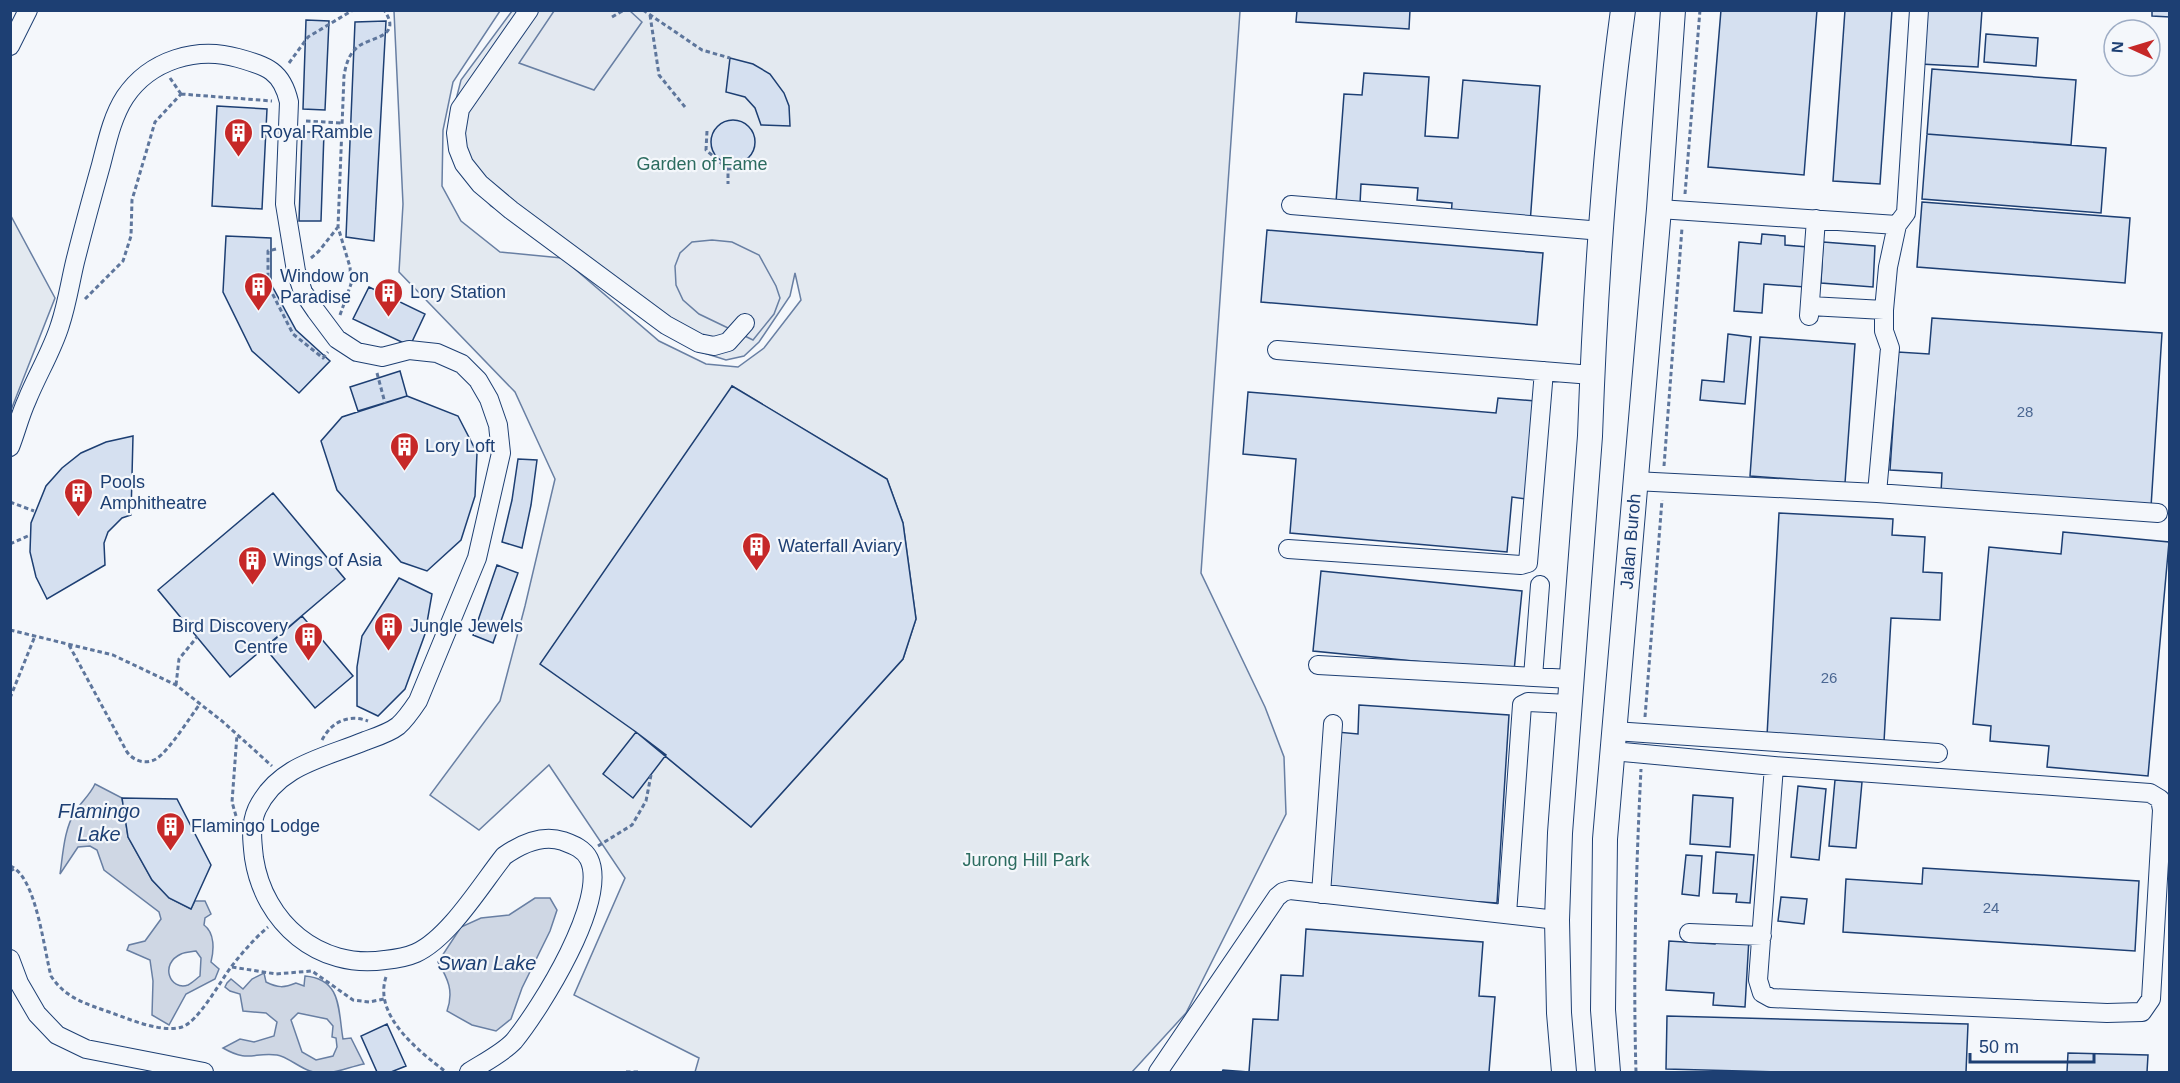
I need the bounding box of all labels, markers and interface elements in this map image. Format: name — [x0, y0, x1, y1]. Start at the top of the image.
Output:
north arrow — [2102, 18, 2162, 78]
text: N — [2109, 41, 2126, 53]
building icon: Royal Ramble — [223, 116, 255, 158]
place label: Royal Ramble — [260, 122, 373, 142]
park label: Garden of Fame — [636, 154, 768, 174]
place label: Window on Paradise — [280, 266, 369, 307]
building icon: Window on Paradise — [243, 270, 275, 312]
building icon: Lory Station — [373, 276, 405, 318]
place label: Lory Station — [410, 282, 506, 302]
house number: 28 — [2017, 403, 2033, 420]
building icon: Lory Loft — [388, 430, 420, 472]
place label: Lory Loft — [425, 436, 495, 456]
place label: Pools Amphitheatre — [100, 472, 207, 513]
building icon: Pools Amphitheatre — [63, 476, 95, 518]
street label: Jalan Buroh — [1616, 493, 1645, 590]
building icon: Waterfall Aviary — [741, 530, 773, 572]
place label: Waterfall Aviary — [778, 536, 902, 556]
building icon: Wings of Asia — [236, 544, 268, 586]
place label: Wings of Asia — [273, 550, 383, 570]
building icon: Jungle Jewels — [373, 610, 405, 652]
place label: Bird Discovery Centre — [172, 616, 288, 657]
place label: Jungle Jewels — [410, 616, 523, 636]
building icon: Bird Discovery Centre — [293, 620, 325, 662]
house number: 26 — [1821, 669, 1837, 686]
water label: Flamingo Lake — [58, 800, 140, 845]
building icon: Flamingo Lodge — [154, 810, 186, 852]
place label: Flamingo Lodge — [191, 816, 320, 836]
park label: Jurong Hill Park — [962, 850, 1091, 870]
house number: 24 — [1983, 899, 1999, 916]
water label: Swan Lake — [438, 952, 536, 974]
scale bar — [1970, 1026, 2094, 1064]
text: 50 m — [1979, 1037, 2019, 1057]

